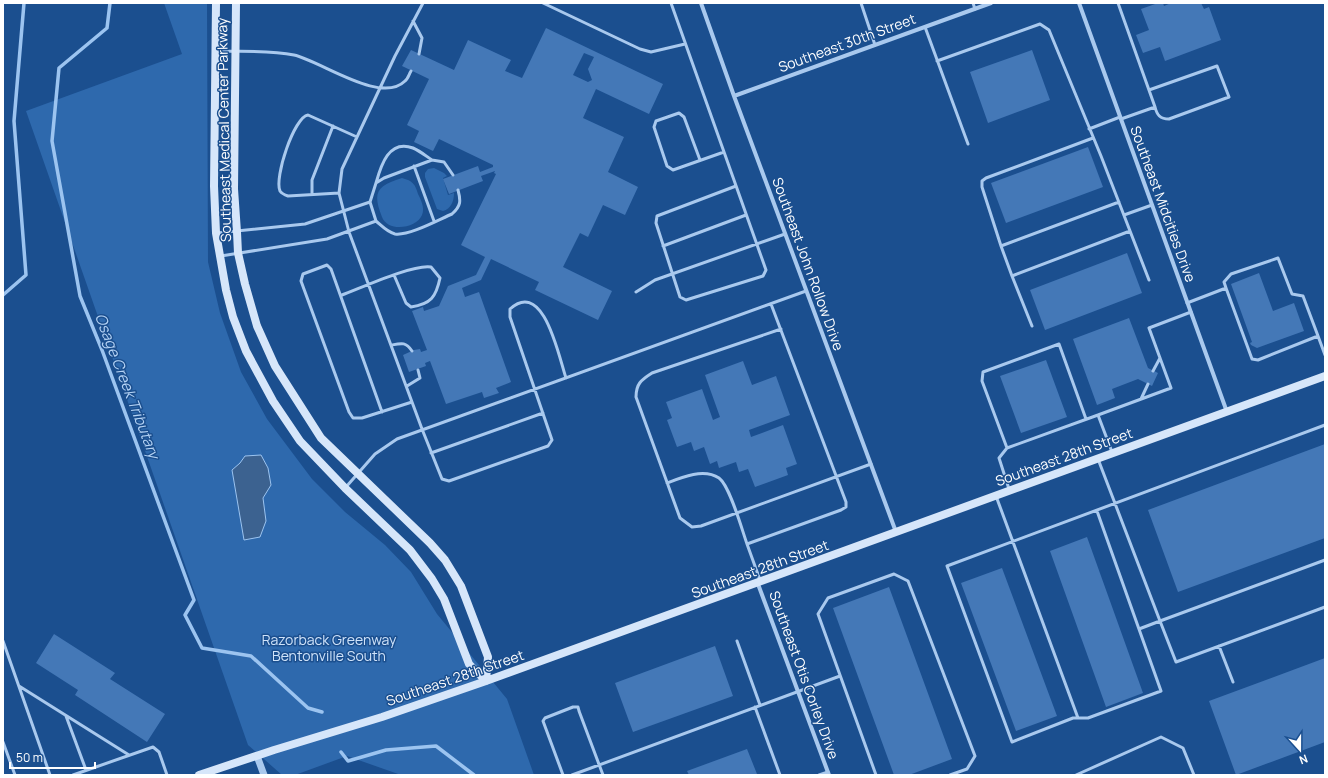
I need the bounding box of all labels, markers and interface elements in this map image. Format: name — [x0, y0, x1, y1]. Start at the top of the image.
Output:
street label: Southeast 30th Street — [776, 9, 919, 76]
street label: Southeast Medical Center Parkway — [212, 17, 235, 242]
street label: Southeast Midcities Drive — [1126, 123, 1201, 285]
street label: Southeast John Rollow Drive — [768, 175, 849, 353]
water label: Osage Creek Tributary — [90, 310, 166, 463]
street label: Southeast 28th Street — [993, 423, 1135, 490]
street label: Southeast 28th Street — [689, 535, 831, 602]
street label: Southeast Otis Corley Drive — [765, 588, 844, 761]
park label: Razorback Greenway Bentonville South — [262, 630, 397, 665]
street label: Southeast 28th Street — [383, 645, 527, 710]
north arrow — [1280, 730, 1320, 770]
scale bar — [10, 744, 95, 770]
text: 50 m — [16, 749, 43, 766]
text: N — [1297, 751, 1310, 768]

